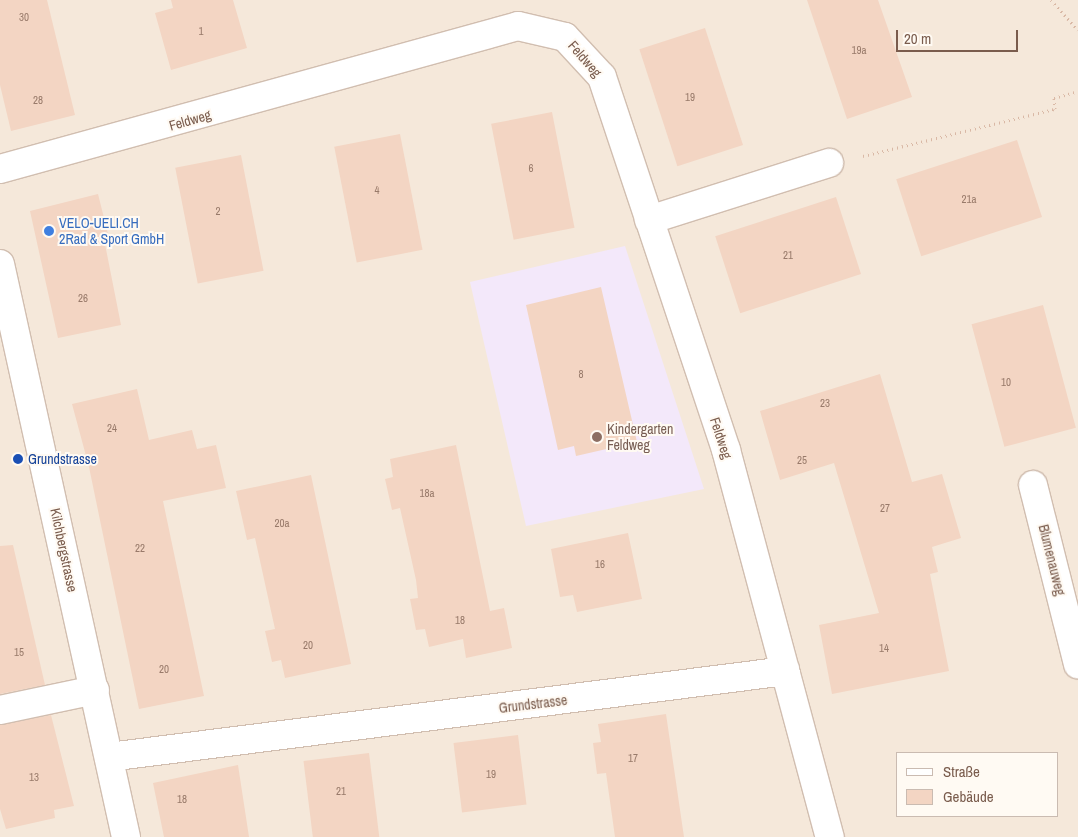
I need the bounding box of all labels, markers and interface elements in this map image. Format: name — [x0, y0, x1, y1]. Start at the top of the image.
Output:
house number: 30 — [19, 10, 29, 24]
scale bar — [898, 20, 1020, 52]
house number: 1 — [198, 24, 204, 38]
text: 20 m — [904, 28, 931, 49]
street label: Feldweg — [565, 37, 605, 81]
house number: 19a — [851, 43, 867, 57]
house number: 19 — [685, 90, 695, 104]
house number: 28 — [33, 93, 43, 107]
street label: Feldweg — [167, 106, 213, 134]
house number: 6 — [528, 161, 534, 175]
house number: 4 — [374, 183, 380, 197]
house number: 21a — [961, 192, 977, 206]
house number: 2 — [215, 204, 221, 218]
place label: VELO-UELI.CH 2Rad & Sport GmbH — [59, 215, 164, 248]
marker: VELO-UELI.CH 2Rad & Sport GmbH — [43, 225, 55, 237]
house number: 21 — [783, 248, 793, 262]
house number: 26 — [78, 291, 88, 305]
house number: 8 — [578, 367, 584, 381]
house number: 10 — [1001, 375, 1011, 389]
house number: 23 — [820, 396, 830, 410]
street label: Feldweg — [706, 415, 736, 461]
house number: 24 — [107, 421, 117, 435]
place label: Kindergarten Feldweg — [607, 421, 673, 454]
marker: Kindergarten Feldweg — [591, 431, 603, 443]
place label: Grundstrasse — [28, 451, 97, 467]
marker: Grundstrasse — [12, 453, 24, 465]
house number: 25 — [797, 453, 807, 467]
house number: 18a — [419, 486, 435, 500]
house number: 27 — [880, 501, 890, 515]
street label: Kilchbergstrasse — [47, 506, 81, 594]
house number: 20a — [274, 516, 290, 530]
street label: Blumenauweg — [1035, 523, 1069, 597]
house number: 22 — [135, 541, 145, 555]
house number: 16 — [595, 557, 605, 571]
house number: 18 — [455, 613, 465, 627]
house number: 20 — [303, 638, 313, 652]
house number: 14 — [879, 641, 889, 655]
house number: 15 — [14, 645, 24, 659]
house number: 20 — [159, 662, 169, 676]
street label: Grundstrasse — [498, 691, 568, 717]
house number: 17 — [628, 751, 638, 765]
legend — [896, 752, 1058, 817]
text: Straße — [943, 761, 980, 782]
house number: 19 — [486, 767, 496, 781]
house number: 13 — [29, 770, 39, 784]
house number: 21 — [336, 784, 346, 798]
text: Gebäude — [943, 786, 994, 807]
house number: 18 — [177, 792, 187, 806]

